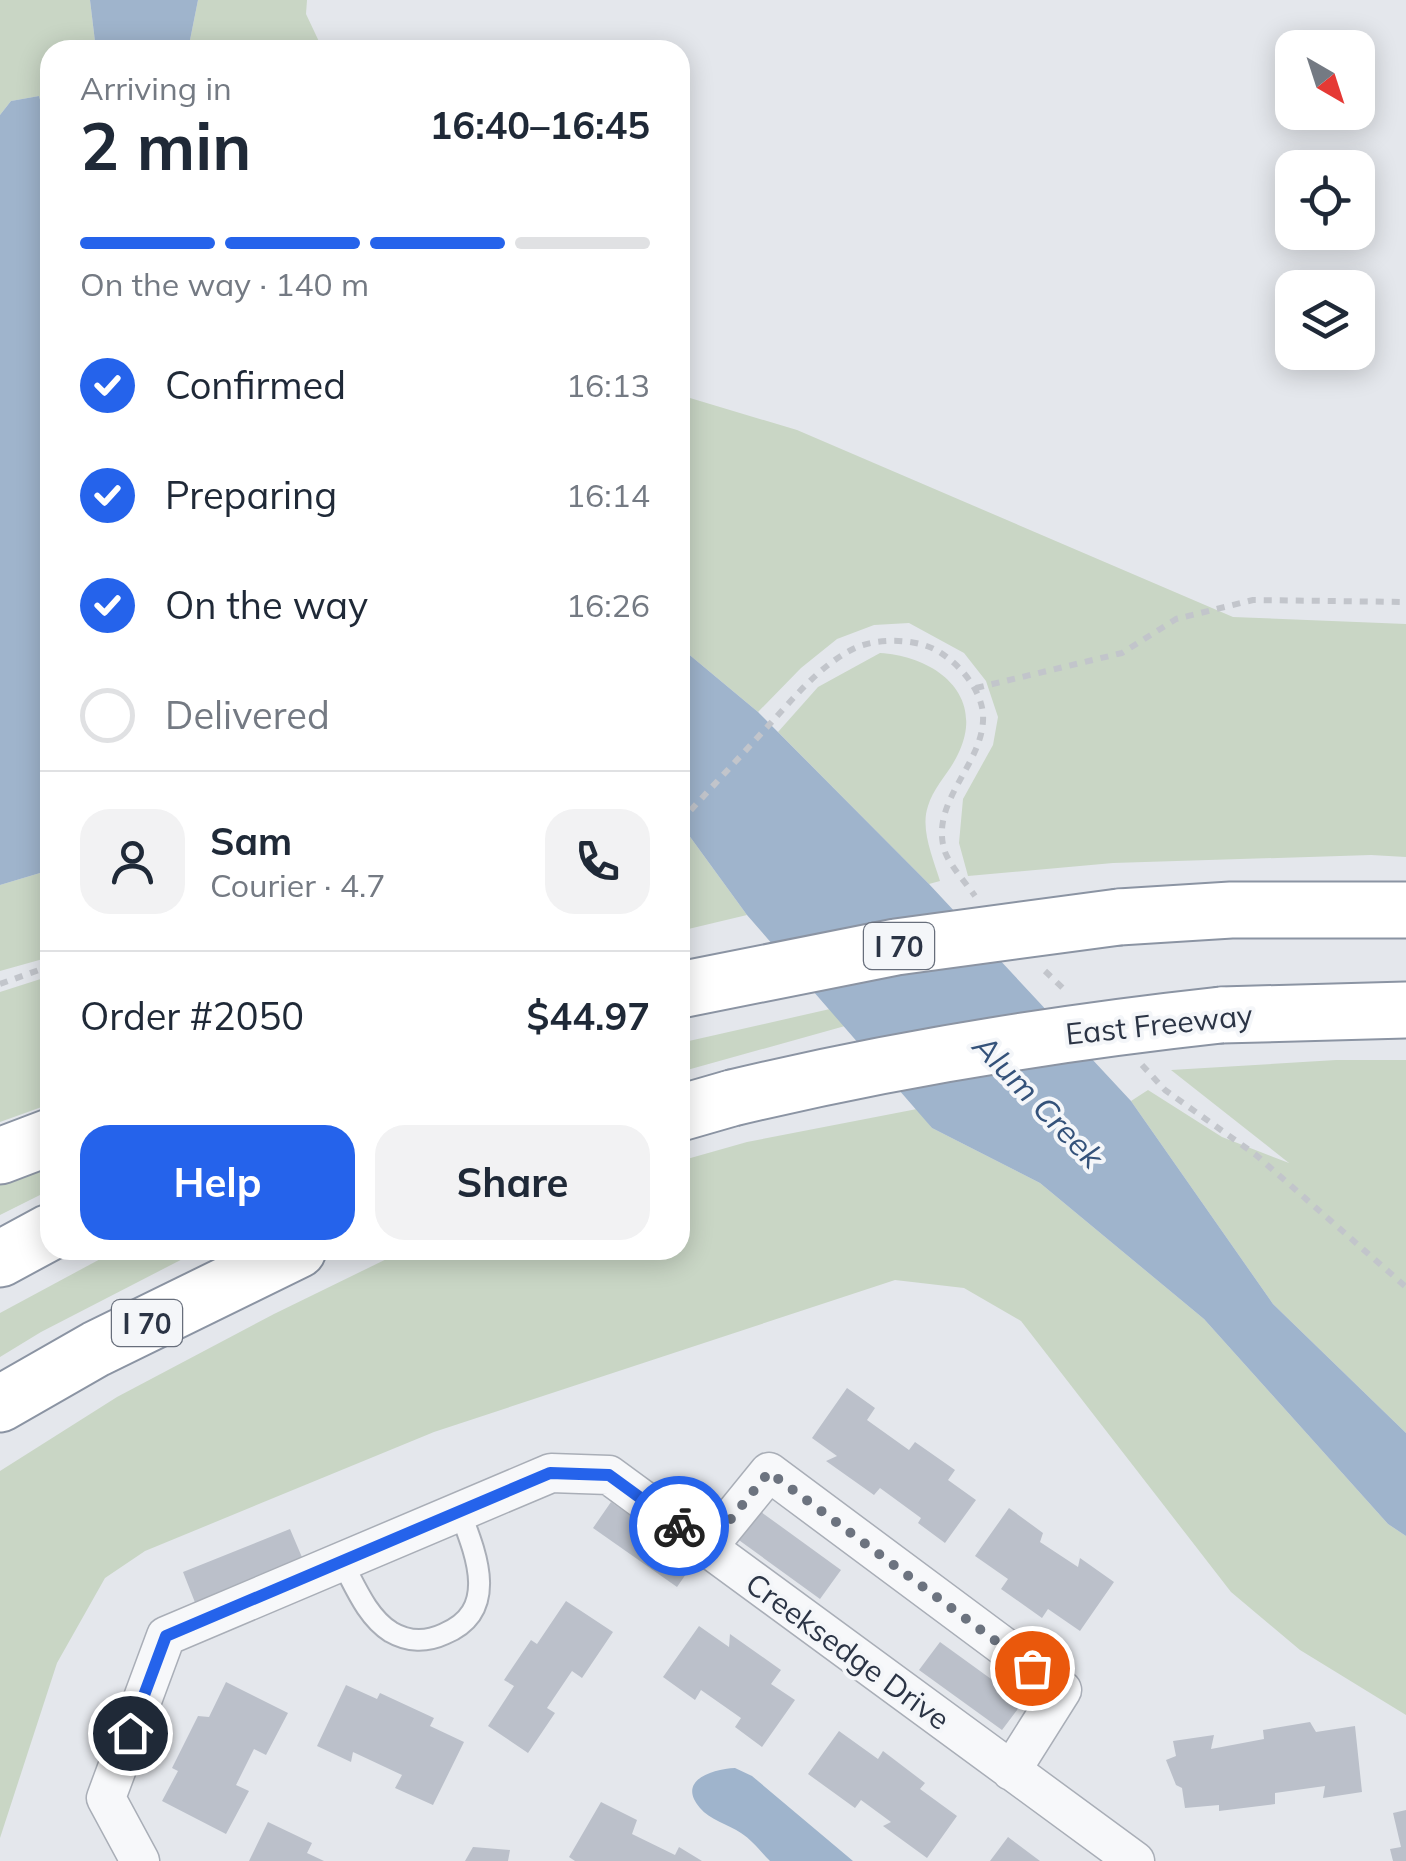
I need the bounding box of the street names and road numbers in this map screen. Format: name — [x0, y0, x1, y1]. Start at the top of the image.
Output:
road number: I 70 — [864, 923, 934, 969]
street label: East Freeway — [1064, 995, 1254, 1053]
road number: I 70 — [112, 1300, 182, 1346]
street label: Creeksedge Drive — [739, 1564, 957, 1738]

